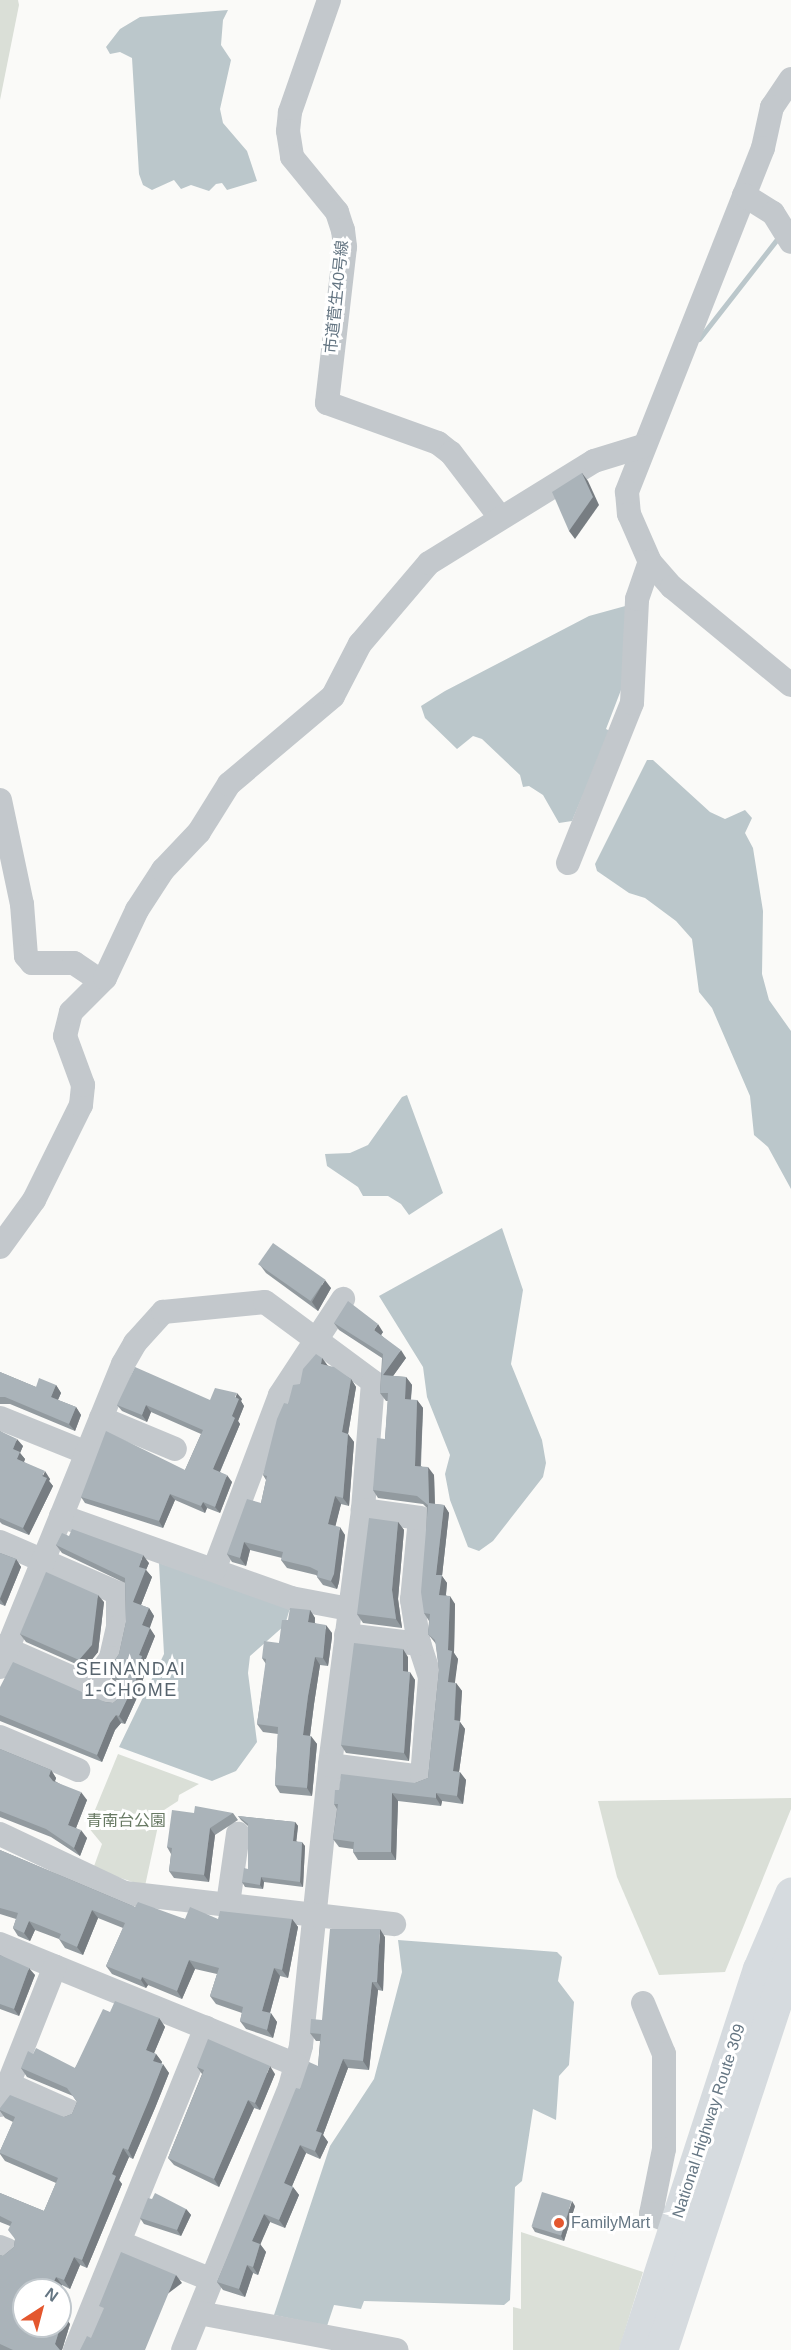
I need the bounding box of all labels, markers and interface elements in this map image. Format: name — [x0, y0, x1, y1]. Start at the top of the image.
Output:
street label: 市道菅生40号線 — [322, 239, 352, 355]
district label: SEINANDAI 1-CHOME — [76, 1659, 186, 1702]
park label: 青南台公園 — [86, 1811, 166, 1831]
street label: National Highway Route 309 — [669, 2022, 749, 2220]
place label: FamilyMart — [571, 2213, 650, 2233]
marker: FamilyMart — [552, 2216, 566, 2230]
north arrow — [12, 2278, 72, 2338]
text: N — [42, 2284, 61, 2305]

